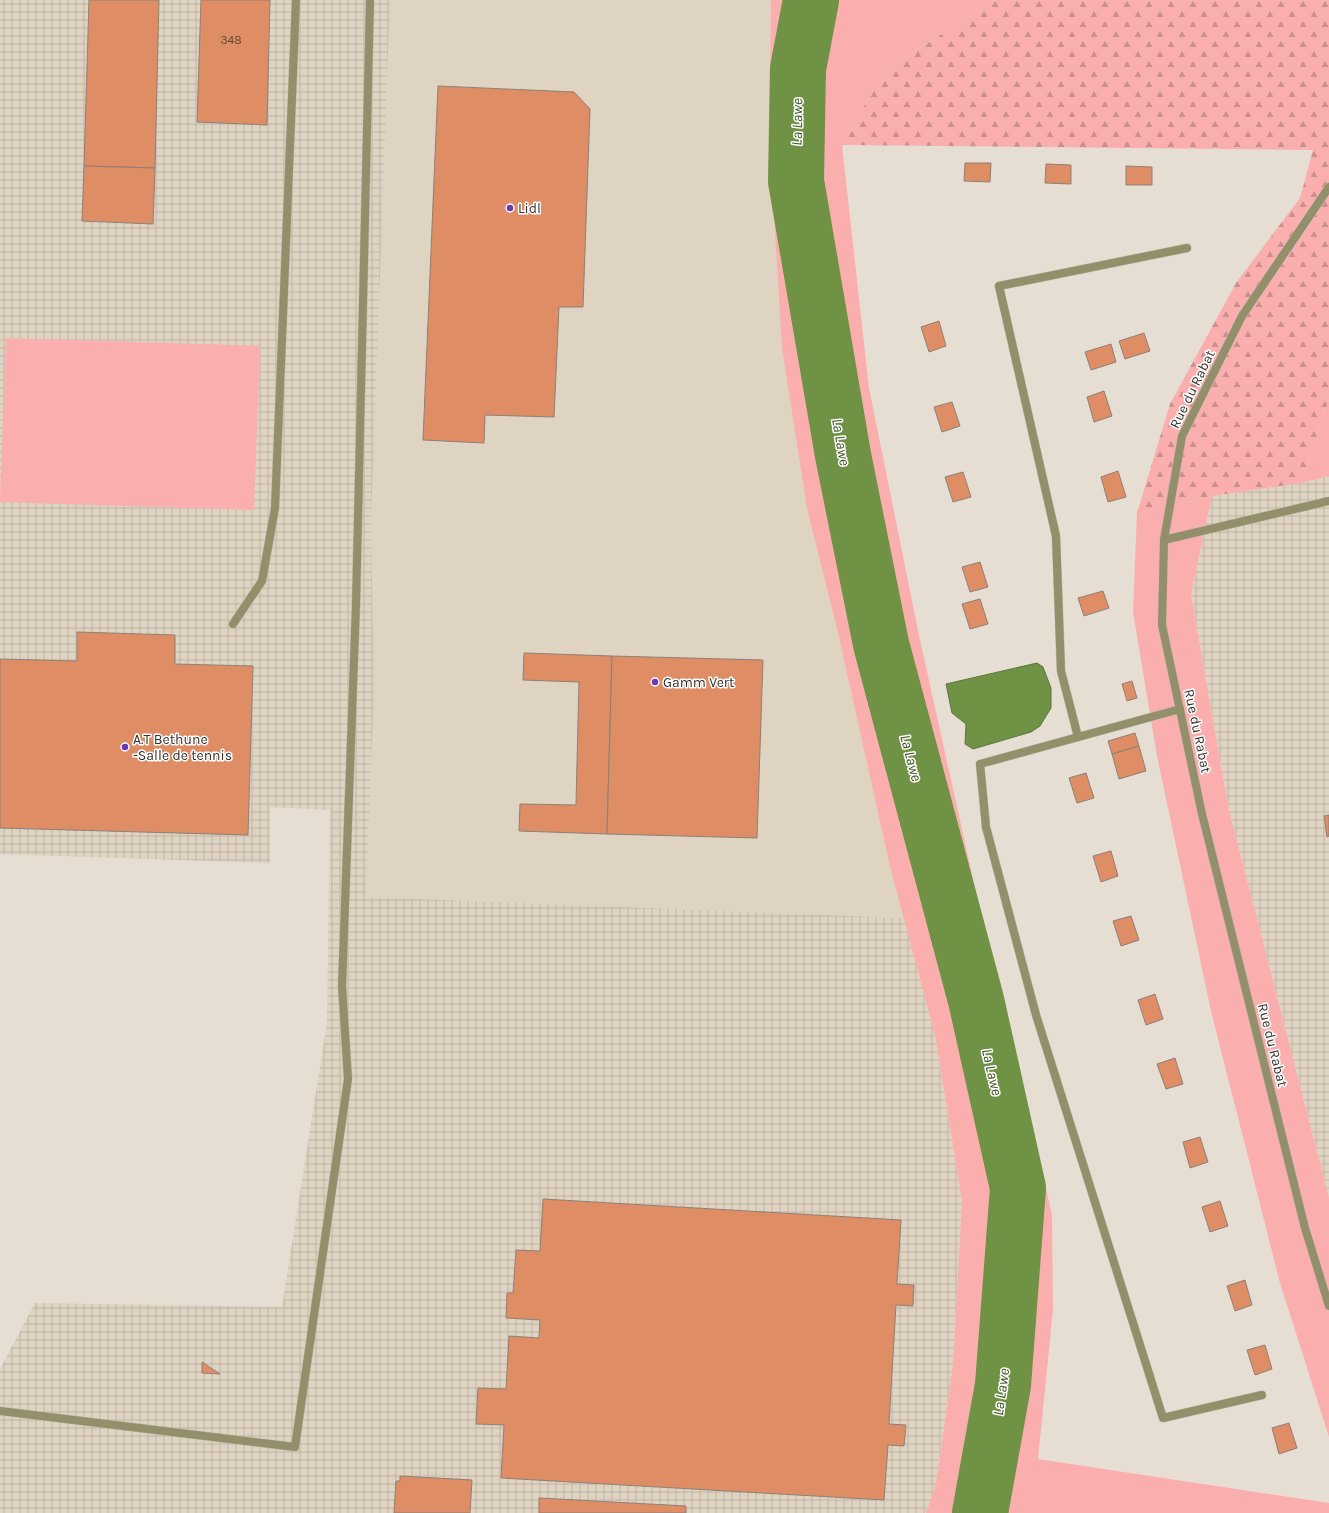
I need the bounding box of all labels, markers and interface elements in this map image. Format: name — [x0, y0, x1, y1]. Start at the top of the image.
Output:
house number: 348 — [220, 33, 242, 47]
water label: La Lawe — [788, 98, 806, 146]
place label: Lidl — [518, 200, 541, 217]
marker: Lidl — [505, 203, 515, 213]
street label: Rue du Rabat — [1166, 347, 1219, 431]
water label: La Lawe — [828, 417, 854, 467]
place label: Gamm Vert — [663, 674, 734, 691]
marker: Gamm Vert — [650, 677, 660, 687]
street label: Rue du Rabat — [1180, 688, 1215, 775]
place label: A.T Bethune -Salle de tennis — [133, 731, 232, 764]
water label: La Lawe — [896, 733, 926, 783]
marker: A.T Bethune -Salle de tennis — [120, 742, 130, 752]
street label: Rue du Rabat — [1254, 1002, 1291, 1089]
water label: La Lawe — [978, 1047, 1006, 1097]
water label: La Lawe — [989, 1367, 1013, 1417]

